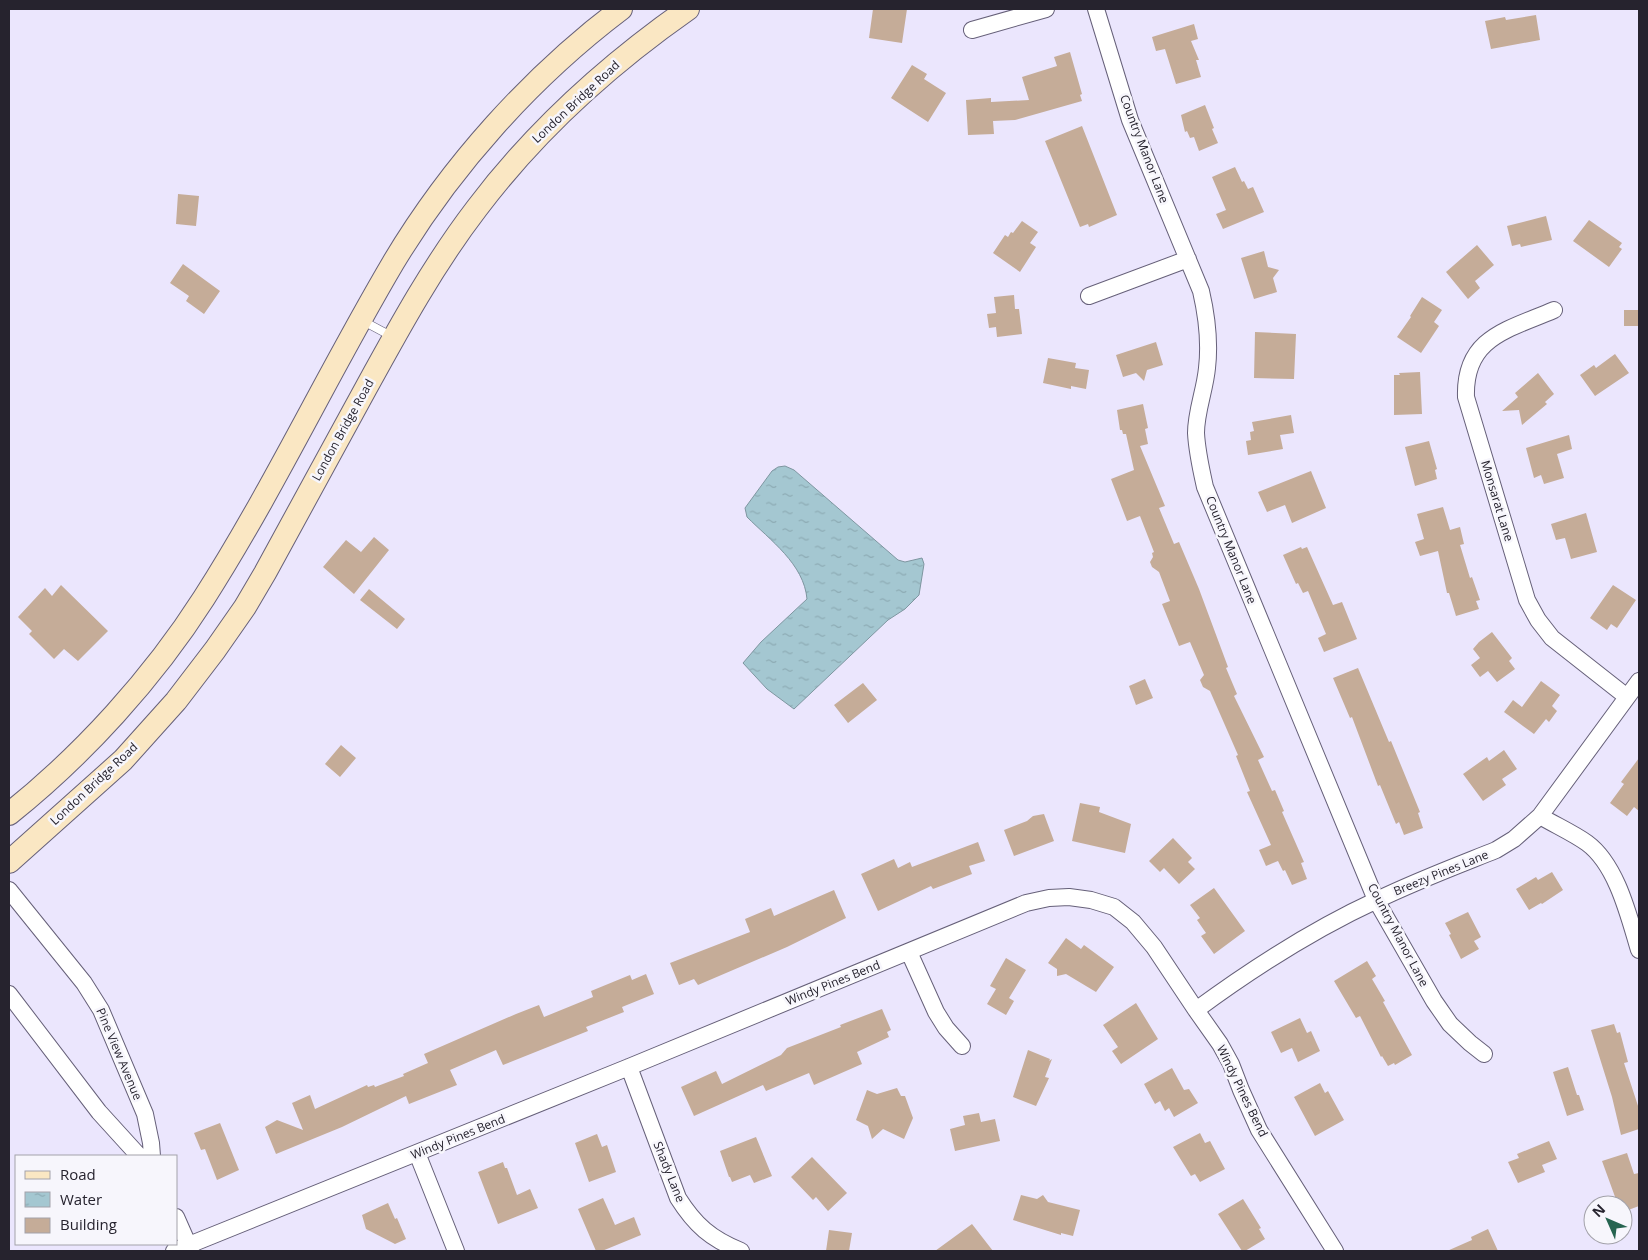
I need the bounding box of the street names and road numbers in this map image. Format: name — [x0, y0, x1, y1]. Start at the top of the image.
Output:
street label: London Bridge Road — [528, 57, 623, 147]
street label: Country Manor Lane — [1116, 92, 1173, 206]
street label: London Bridge Road — [308, 376, 378, 484]
street label: Monsarat Lane — [1477, 458, 1518, 544]
street label: Country Manor Lane — [1202, 493, 1261, 607]
street label: London Bridge Road — [46, 739, 141, 829]
street label: Breezy Pines Lane — [1391, 846, 1491, 899]
street label: Country Manor Lane — [1364, 880, 1433, 990]
street label: Windy Pines Bend — [783, 956, 883, 1009]
street label: Pine View Avenue — [92, 1005, 147, 1103]
street label: Windy Pines Bend — [1213, 1042, 1272, 1140]
street label: Windy Pines Bend — [408, 1110, 508, 1163]
street label: Shady Lane — [650, 1139, 689, 1205]

